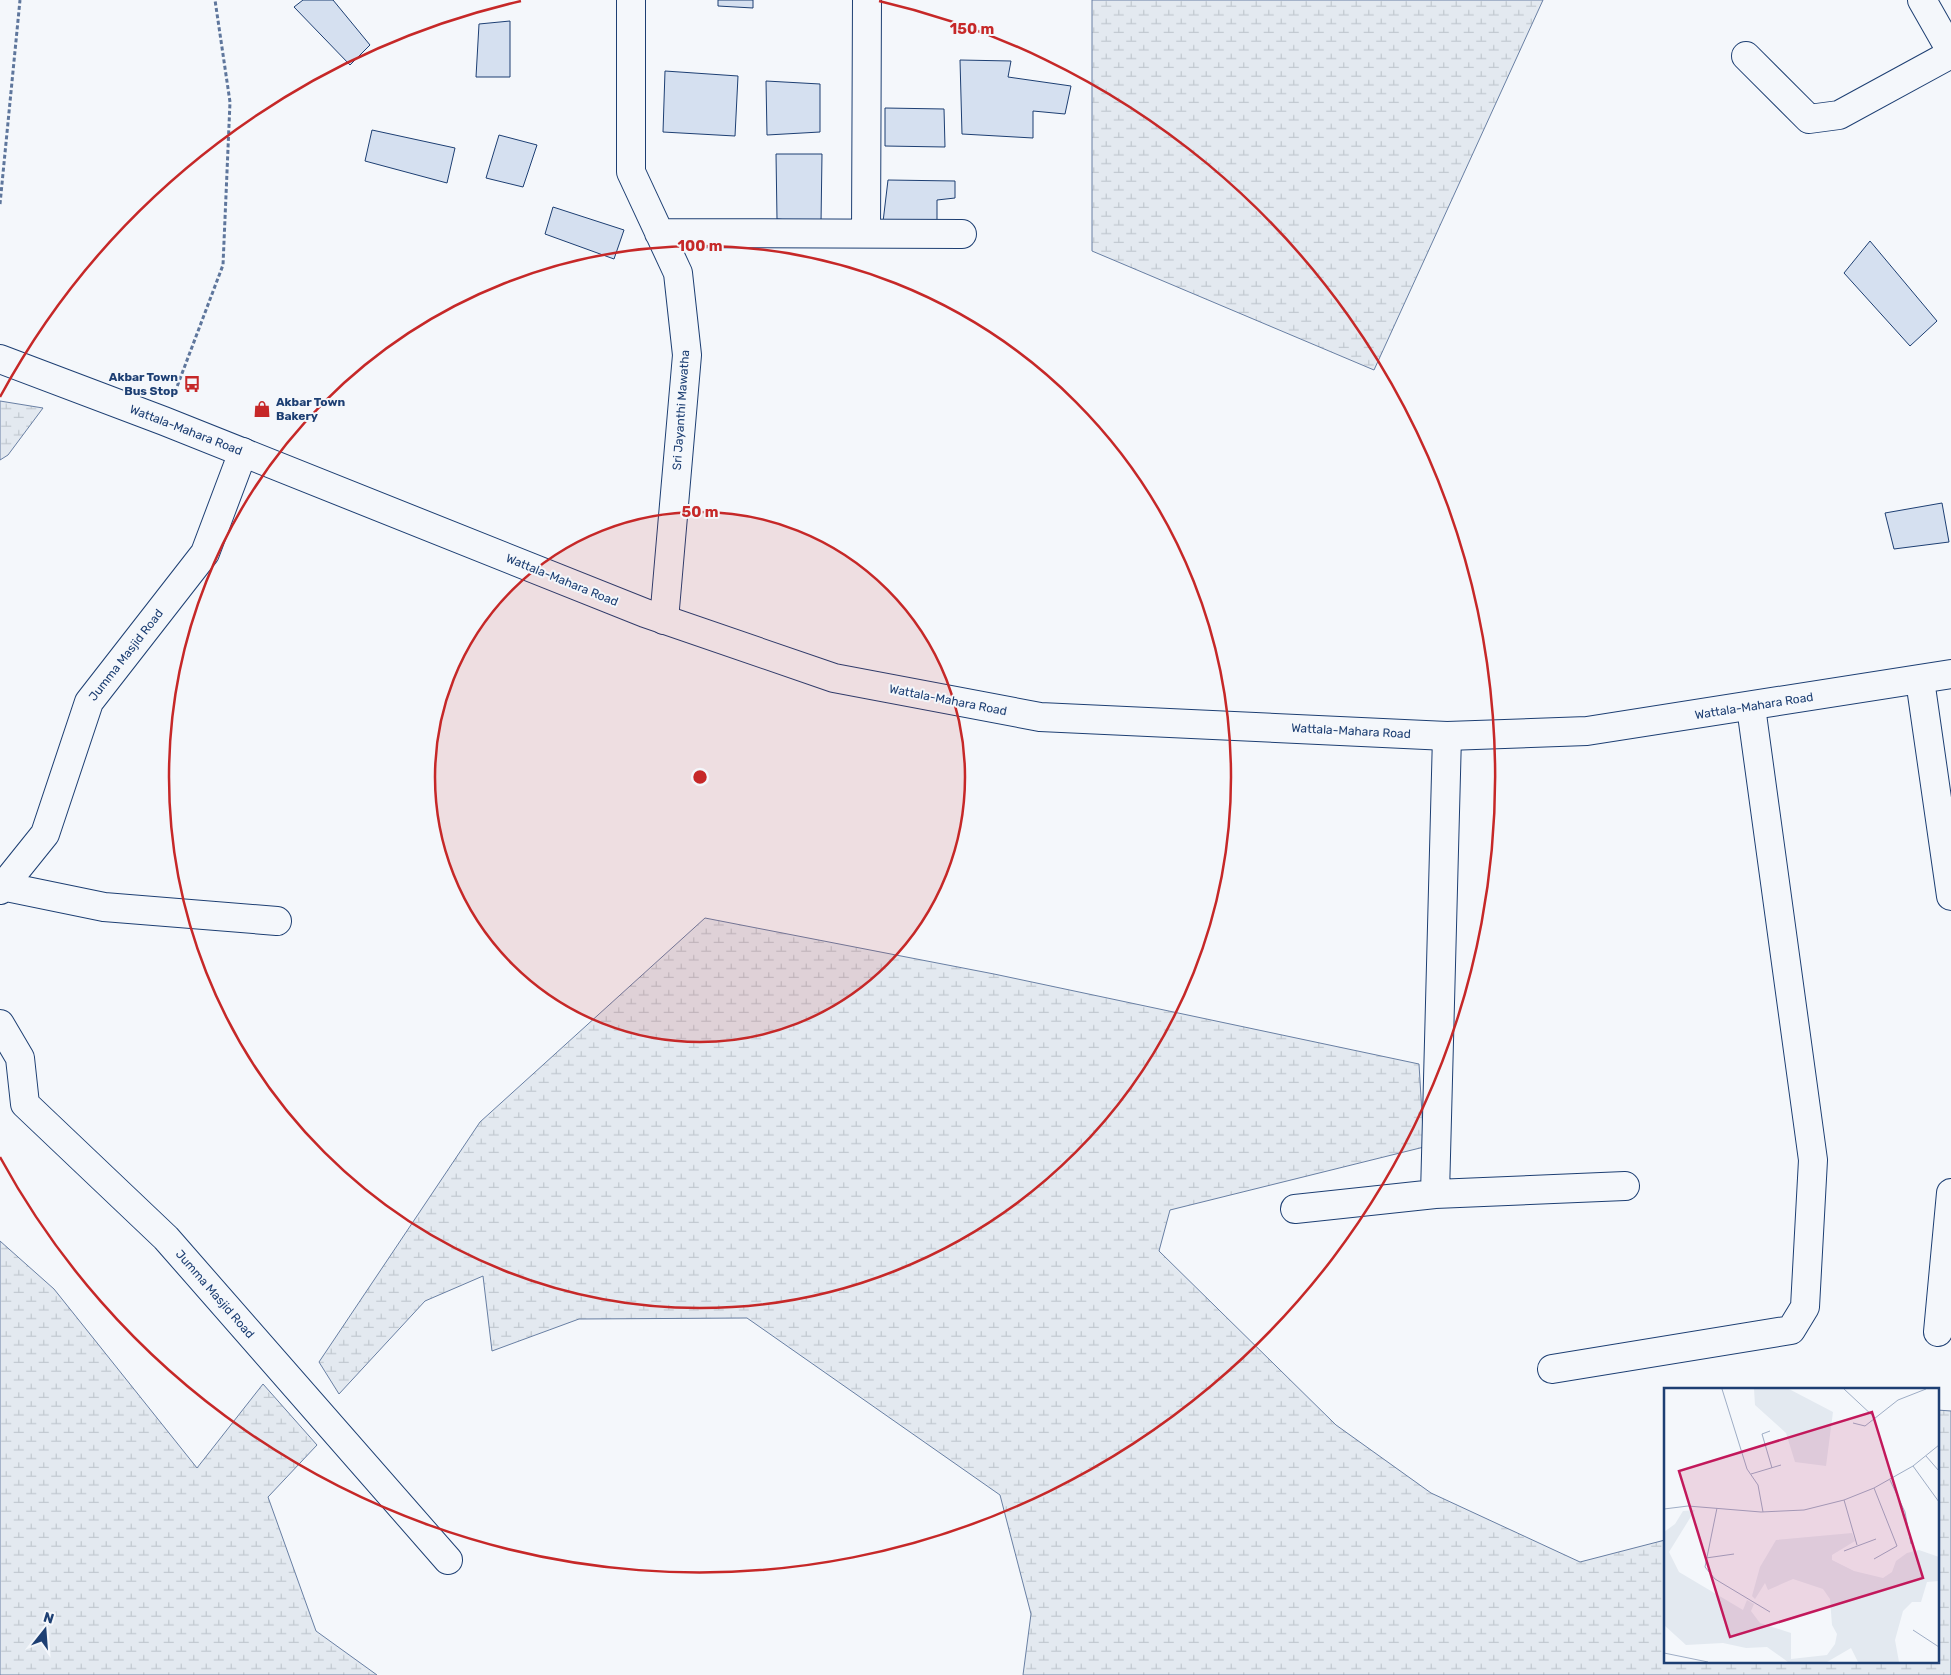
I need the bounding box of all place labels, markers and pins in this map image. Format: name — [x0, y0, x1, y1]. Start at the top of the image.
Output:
place label: Akbar Town Bus Stop — [109, 370, 178, 398]
bus stop icon: Akbar Town Bus Stop — [182, 374, 202, 394]
place label: Akbar Town Bakery — [276, 395, 345, 423]
shop icon: Akbar Town Bakery — [252, 399, 272, 419]
centre of rings — [691, 768, 709, 786]

